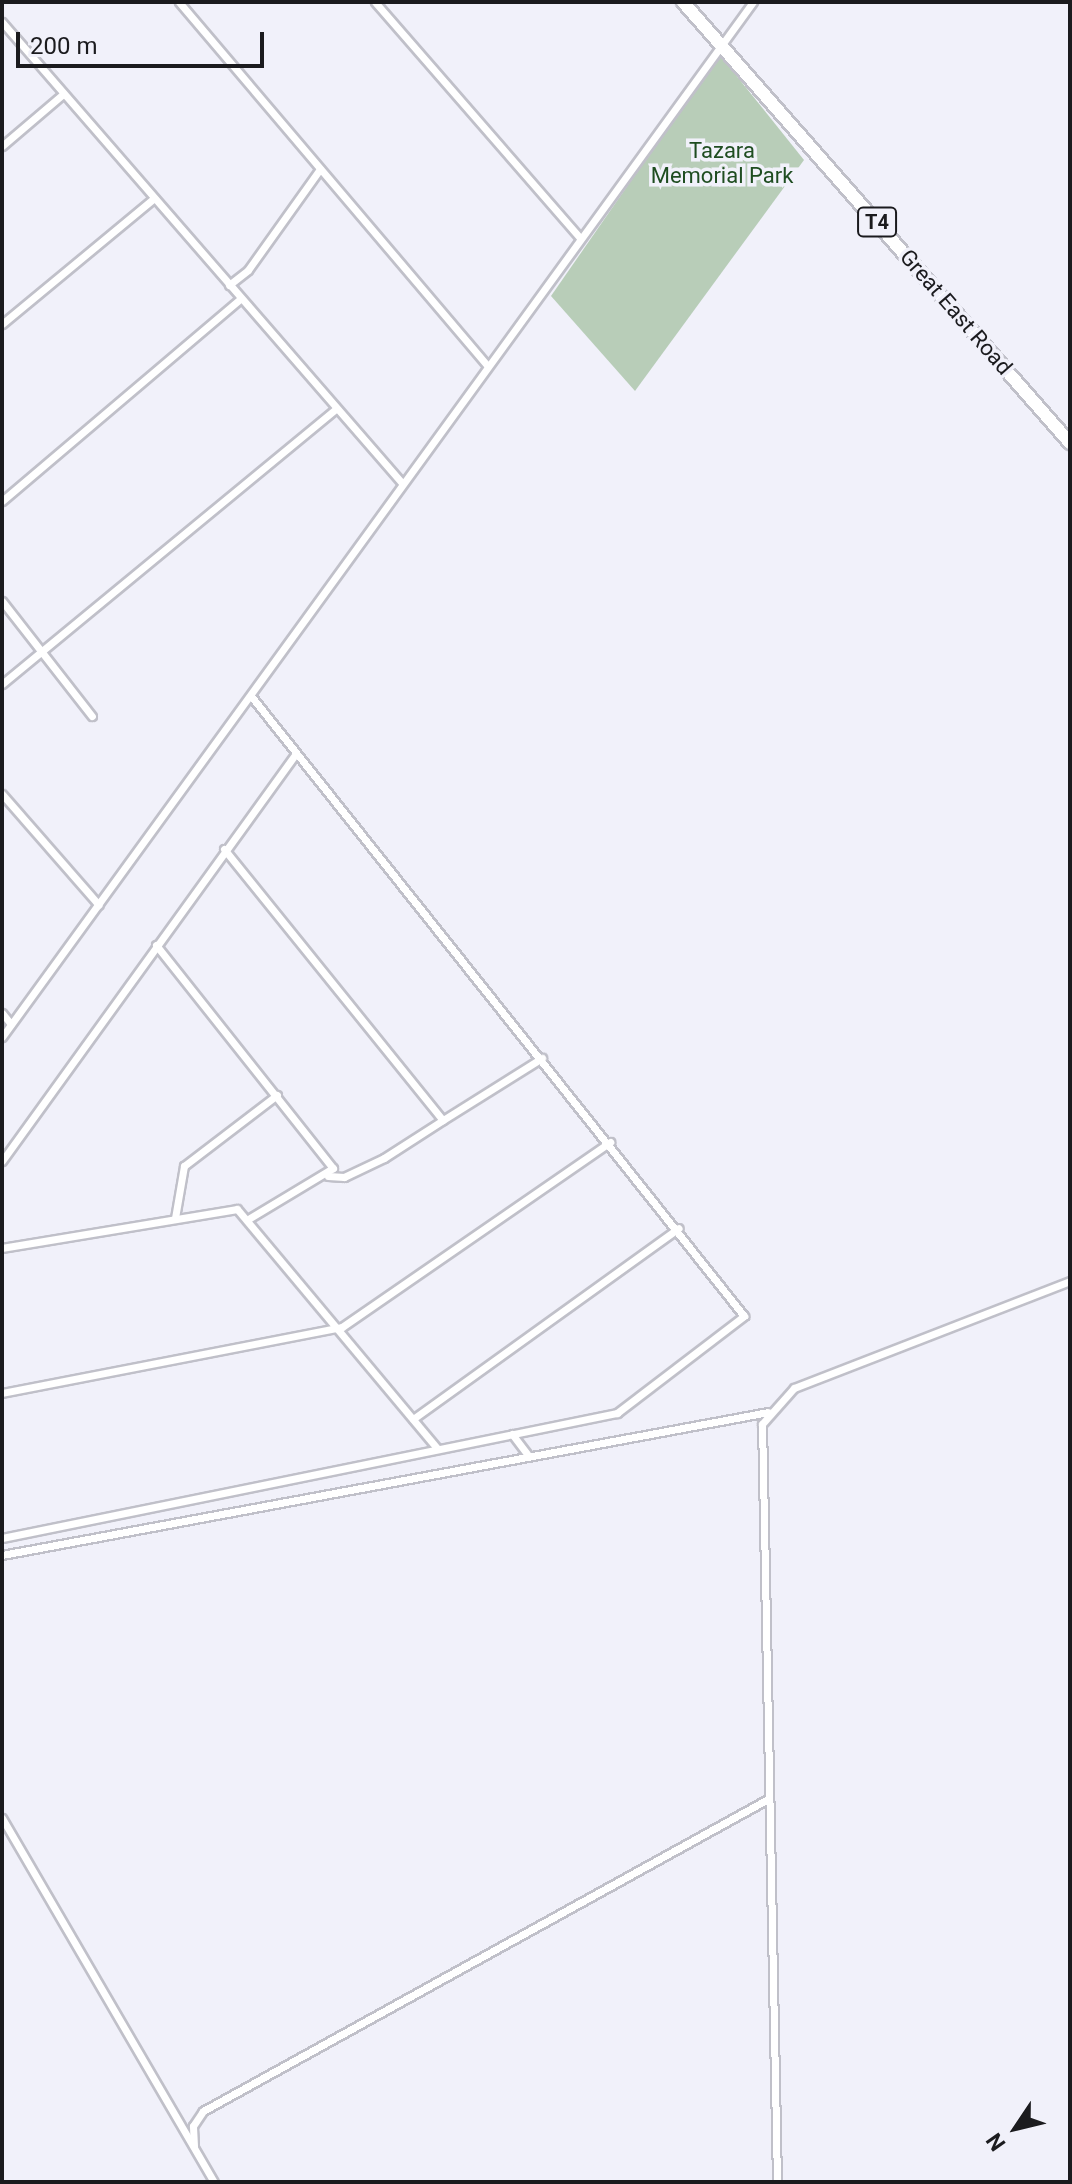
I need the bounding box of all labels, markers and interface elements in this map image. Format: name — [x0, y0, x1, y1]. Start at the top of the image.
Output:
scale bar — [20, 16, 268, 66]
text: 200 m — [30, 32, 97, 60]
park label: Tazara Memorial Park — [651, 137, 793, 188]
road number: T4 — [857, 206, 897, 238]
street label: Great East Road — [894, 244, 1018, 380]
north arrow — [976, 2088, 1056, 2168]
text: N — [981, 2129, 1011, 2156]

